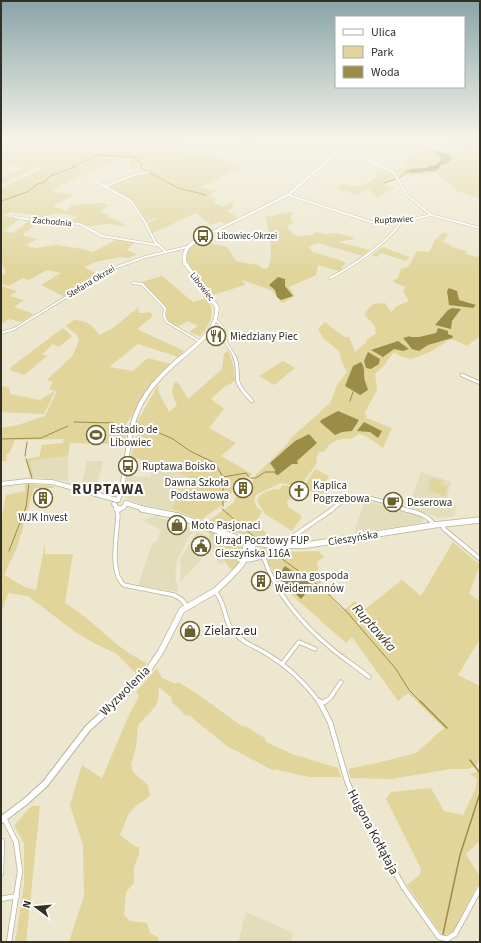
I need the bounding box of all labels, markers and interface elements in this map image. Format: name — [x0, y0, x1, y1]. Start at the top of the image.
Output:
legend — [335, 16, 465, 88]
text: Ulica — [371, 24, 396, 41]
text: Park — [371, 44, 393, 61]
text: Woda — [371, 64, 400, 81]
street label: Ruptawiec — [374, 212, 414, 228]
street label: Zachodnia — [32, 214, 72, 230]
bus stop icon: Libowiec-Okrzei — [192, 225, 214, 247]
place label: Libowiec-Okrzei — [217, 230, 277, 243]
street label: Stefana Okrzei — [64, 262, 118, 302]
street label: Libowiec — [187, 270, 217, 304]
restaurant icon: Miedziany Piec — [205, 325, 227, 347]
place label: Miedziany Piec — [230, 329, 298, 344]
place label: Estadio de Libowiec — [110, 422, 158, 450]
sports icon: Estadio de Libowiec — [85, 424, 107, 446]
bus stop icon: Ruptawa Boisko — [117, 455, 139, 477]
place label: Ruptawa Boisko — [142, 459, 216, 474]
place label: Dawna Szkoła Podstawowa — [164, 475, 229, 503]
building icon: Dawna Szkoła Podstawowa — [232, 477, 254, 499]
place label: Kaplica Pogrzebowa — [313, 478, 370, 506]
district label: RUPTAWA — [72, 479, 144, 500]
church icon: Kaplica Pogrzebowa — [288, 480, 310, 502]
building icon: WJK Invest — [32, 487, 54, 509]
cafe icon: Deserowa — [382, 491, 404, 513]
place label: Deserowa — [407, 495, 452, 510]
place label: WJK Invest — [18, 510, 68, 525]
shop icon: Moto Pasjonaci — [166, 514, 188, 536]
place label: Moto Pasjonaci — [191, 518, 260, 533]
street label: Cieszyńska — [327, 527, 379, 549]
place label: Urząd Pocztowy FUP Cieszyńska 116A — [215, 533, 309, 561]
public building icon: Urząd Pocztowy FUP Cieszyńska 116A — [190, 535, 212, 557]
place label: Dawna gospoda Weidemannów — [275, 568, 349, 596]
building icon: Dawna gospoda Weidemannów — [250, 570, 272, 592]
water label: Ruptawka — [347, 599, 401, 657]
shop icon: Zielarz.eu — [179, 620, 201, 642]
place label: Zielarz.eu — [204, 622, 257, 640]
street label: Wyzwolenia — [96, 662, 154, 720]
street label: Hugona Kołłątaja — [343, 786, 403, 878]
north arrow — [16, 887, 56, 927]
text: N — [19, 899, 35, 910]

